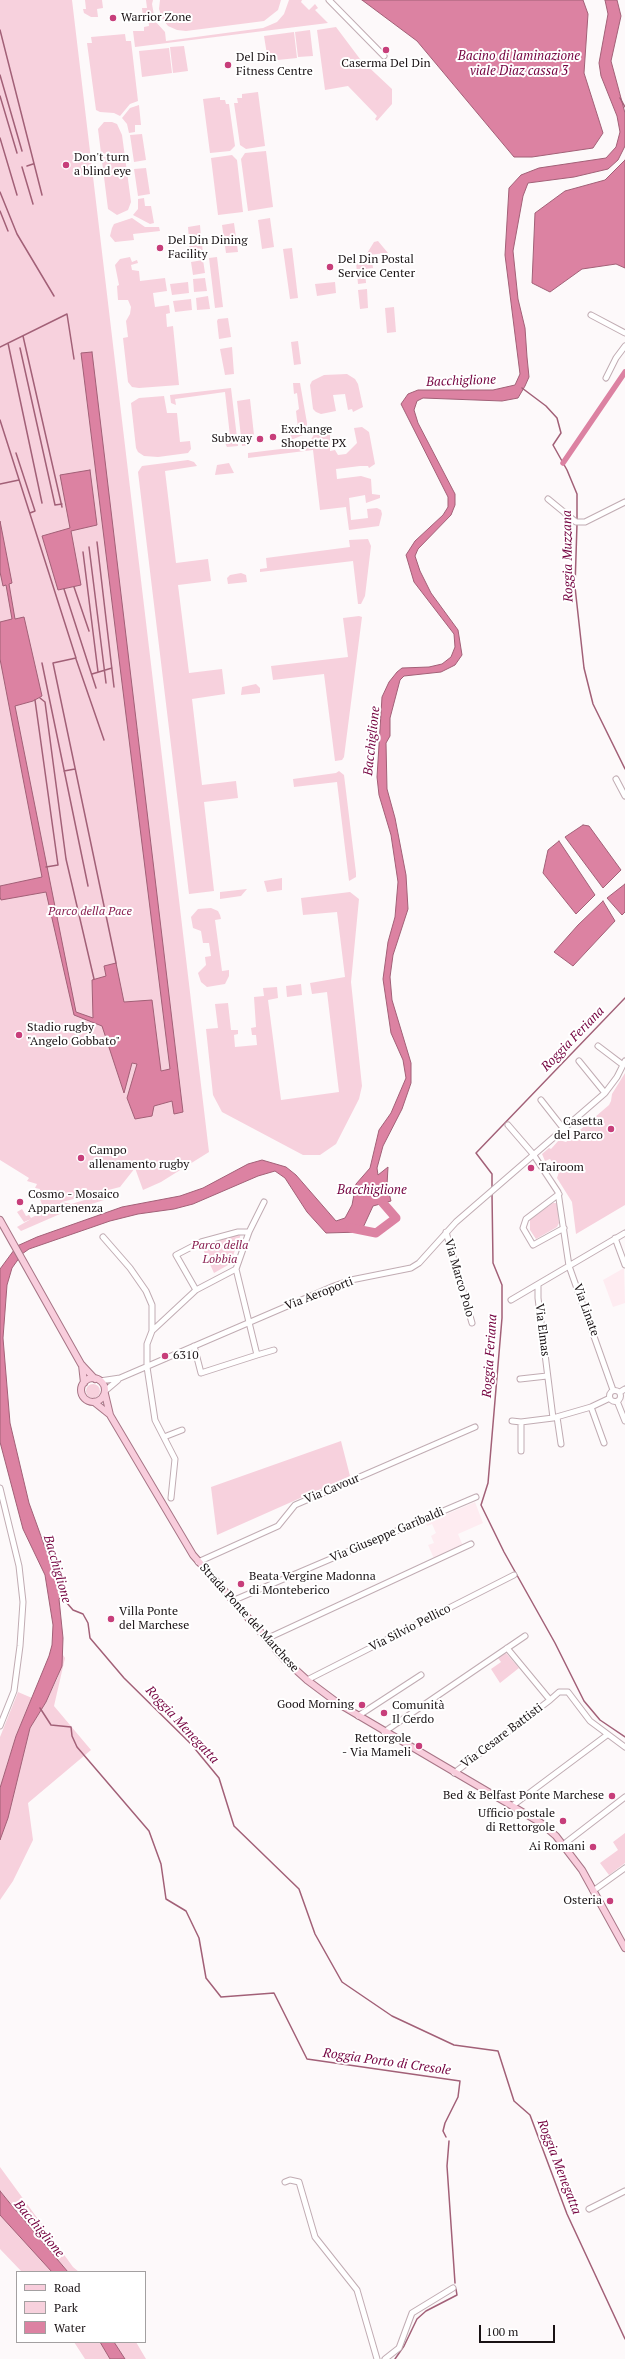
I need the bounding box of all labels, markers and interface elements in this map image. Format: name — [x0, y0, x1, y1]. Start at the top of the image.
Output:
place label: Warrior Zone — [121, 11, 191, 25]
marker: Warrior Zone — [108, 13, 118, 23]
marker: Caserma Del Din — [381, 45, 391, 55]
water label: Bacino di laminazione viale Diaz cassa 3 — [458, 48, 580, 79]
place label: Del Din Fitness Centre — [236, 51, 313, 79]
place label: Caserma Del Din — [341, 57, 431, 71]
marker: Del Din Fitness Centre — [223, 60, 233, 70]
place label: Don't turn a blind eye — [74, 151, 131, 179]
marker: Don't turn a blind eye — [61, 160, 71, 170]
place label: Del Din Dining Facility — [168, 234, 247, 262]
marker: Del Din Dining Facility — [155, 243, 165, 253]
place label: Del Din Postal Service Center — [338, 253, 415, 281]
marker: Del Din Postal Service Center — [325, 262, 335, 272]
water label: Bacchiglione — [426, 372, 496, 390]
place label: Exchange Shopette PX — [281, 423, 346, 451]
place label: Subway — [211, 432, 252, 446]
marker: Exchange Shopette PX — [268, 432, 278, 442]
marker: Subway — [255, 434, 265, 444]
water label: Roggia Muzzana — [559, 510, 577, 602]
water label: Bacchiglione — [361, 705, 383, 777]
park label: Parco della Pace — [48, 905, 132, 919]
water label: Roggia Feriana — [538, 1003, 608, 1075]
place label: Stadio rugby "Angelo Gobbato" — [27, 1021, 120, 1049]
marker: Stadio rugby "Angelo Gobbato" — [14, 1030, 24, 1040]
place label: Casetta del Parco — [554, 1115, 603, 1143]
marker: Casetta del Parco — [606, 1124, 616, 1134]
place label: Campo allenamento rugby — [89, 1144, 189, 1172]
marker: Campo allenamento rugby — [76, 1153, 86, 1163]
place label: Tairoom — [539, 1161, 584, 1175]
marker: Tairoom — [526, 1163, 536, 1173]
water label: Bacchiglione — [337, 1182, 407, 1198]
place label: Cosmo - Mosaico Appartenenza — [28, 1188, 119, 1216]
marker: Cosmo - Mosaico Appartenenza — [15, 1197, 25, 1207]
street label: Via Marco Polo — [441, 1237, 477, 1319]
park label: Parco della Lobbia — [192, 1239, 248, 1267]
street label: Via Aeroporti — [283, 1274, 355, 1314]
street label: Via Linate — [570, 1282, 602, 1338]
street label: Via Elmas — [532, 1303, 552, 1357]
water label: Roggia Feriana — [479, 1314, 501, 1398]
place label: 6310 — [173, 1349, 199, 1363]
marker: 6310 — [160, 1351, 170, 1361]
street label: Via Cavour — [302, 1471, 362, 1507]
street label: Via Giuseppe Garibaldi — [328, 1504, 446, 1566]
water label: Bacchiglione — [40, 1533, 74, 1605]
street label: Strada Ponte del Marchese — [196, 1561, 302, 1675]
place label: Beata Vergine Madonna di Monteberico — [249, 1570, 376, 1598]
marker: Beata Vergine Madonna di Monteberico — [236, 1579, 246, 1589]
street label: Via Silvio Pellico — [367, 1601, 453, 1655]
place label: Villa Ponte del Marchese — [119, 1605, 189, 1633]
marker: Villa Ponte del Marchese — [106, 1614, 116, 1624]
water label: Roggia Menegatta — [142, 1683, 222, 1767]
place label: Good Morning — [277, 1698, 354, 1712]
place label: Comunità Il Cerdo — [392, 1699, 445, 1727]
marker: Good Morning — [357, 1700, 367, 1710]
street label: Via Cesare Battisti — [458, 1701, 546, 1771]
marker: Comunità Il Cerdo — [379, 1708, 389, 1718]
place label: Rettorgole - Via Mameli — [342, 1732, 411, 1760]
marker: Rettorgole - Via Mameli — [414, 1741, 424, 1751]
place label: Bed & Belfast Ponte Marchese — [443, 1789, 604, 1803]
marker: Bed & Belfast Ponte Marchese — [607, 1791, 617, 1801]
place label: Ufficio postale di Rettorgole — [478, 1807, 555, 1835]
marker: Ufficio postale di Rettorgole — [558, 1816, 568, 1826]
place label: Ai Romani — [529, 1840, 585, 1854]
marker: Ai Romani — [588, 1842, 598, 1852]
place label: Osteria — [563, 1894, 602, 1908]
marker: Osteria — [605, 1896, 615, 1906]
water label: Roggia Porto di Cresole — [322, 2045, 452, 2079]
water label: Roggia Menegatta — [534, 2117, 584, 2217]
water label: Bacchiglione — [11, 2197, 67, 2261]
legend — [16, 2271, 146, 2343]
text: Road — [54, 2280, 81, 2295]
text: Park — [54, 2300, 78, 2315]
scale bar — [481, 2317, 557, 2343]
text: Water — [54, 2320, 86, 2335]
text: 100 m — [486, 2324, 518, 2339]

